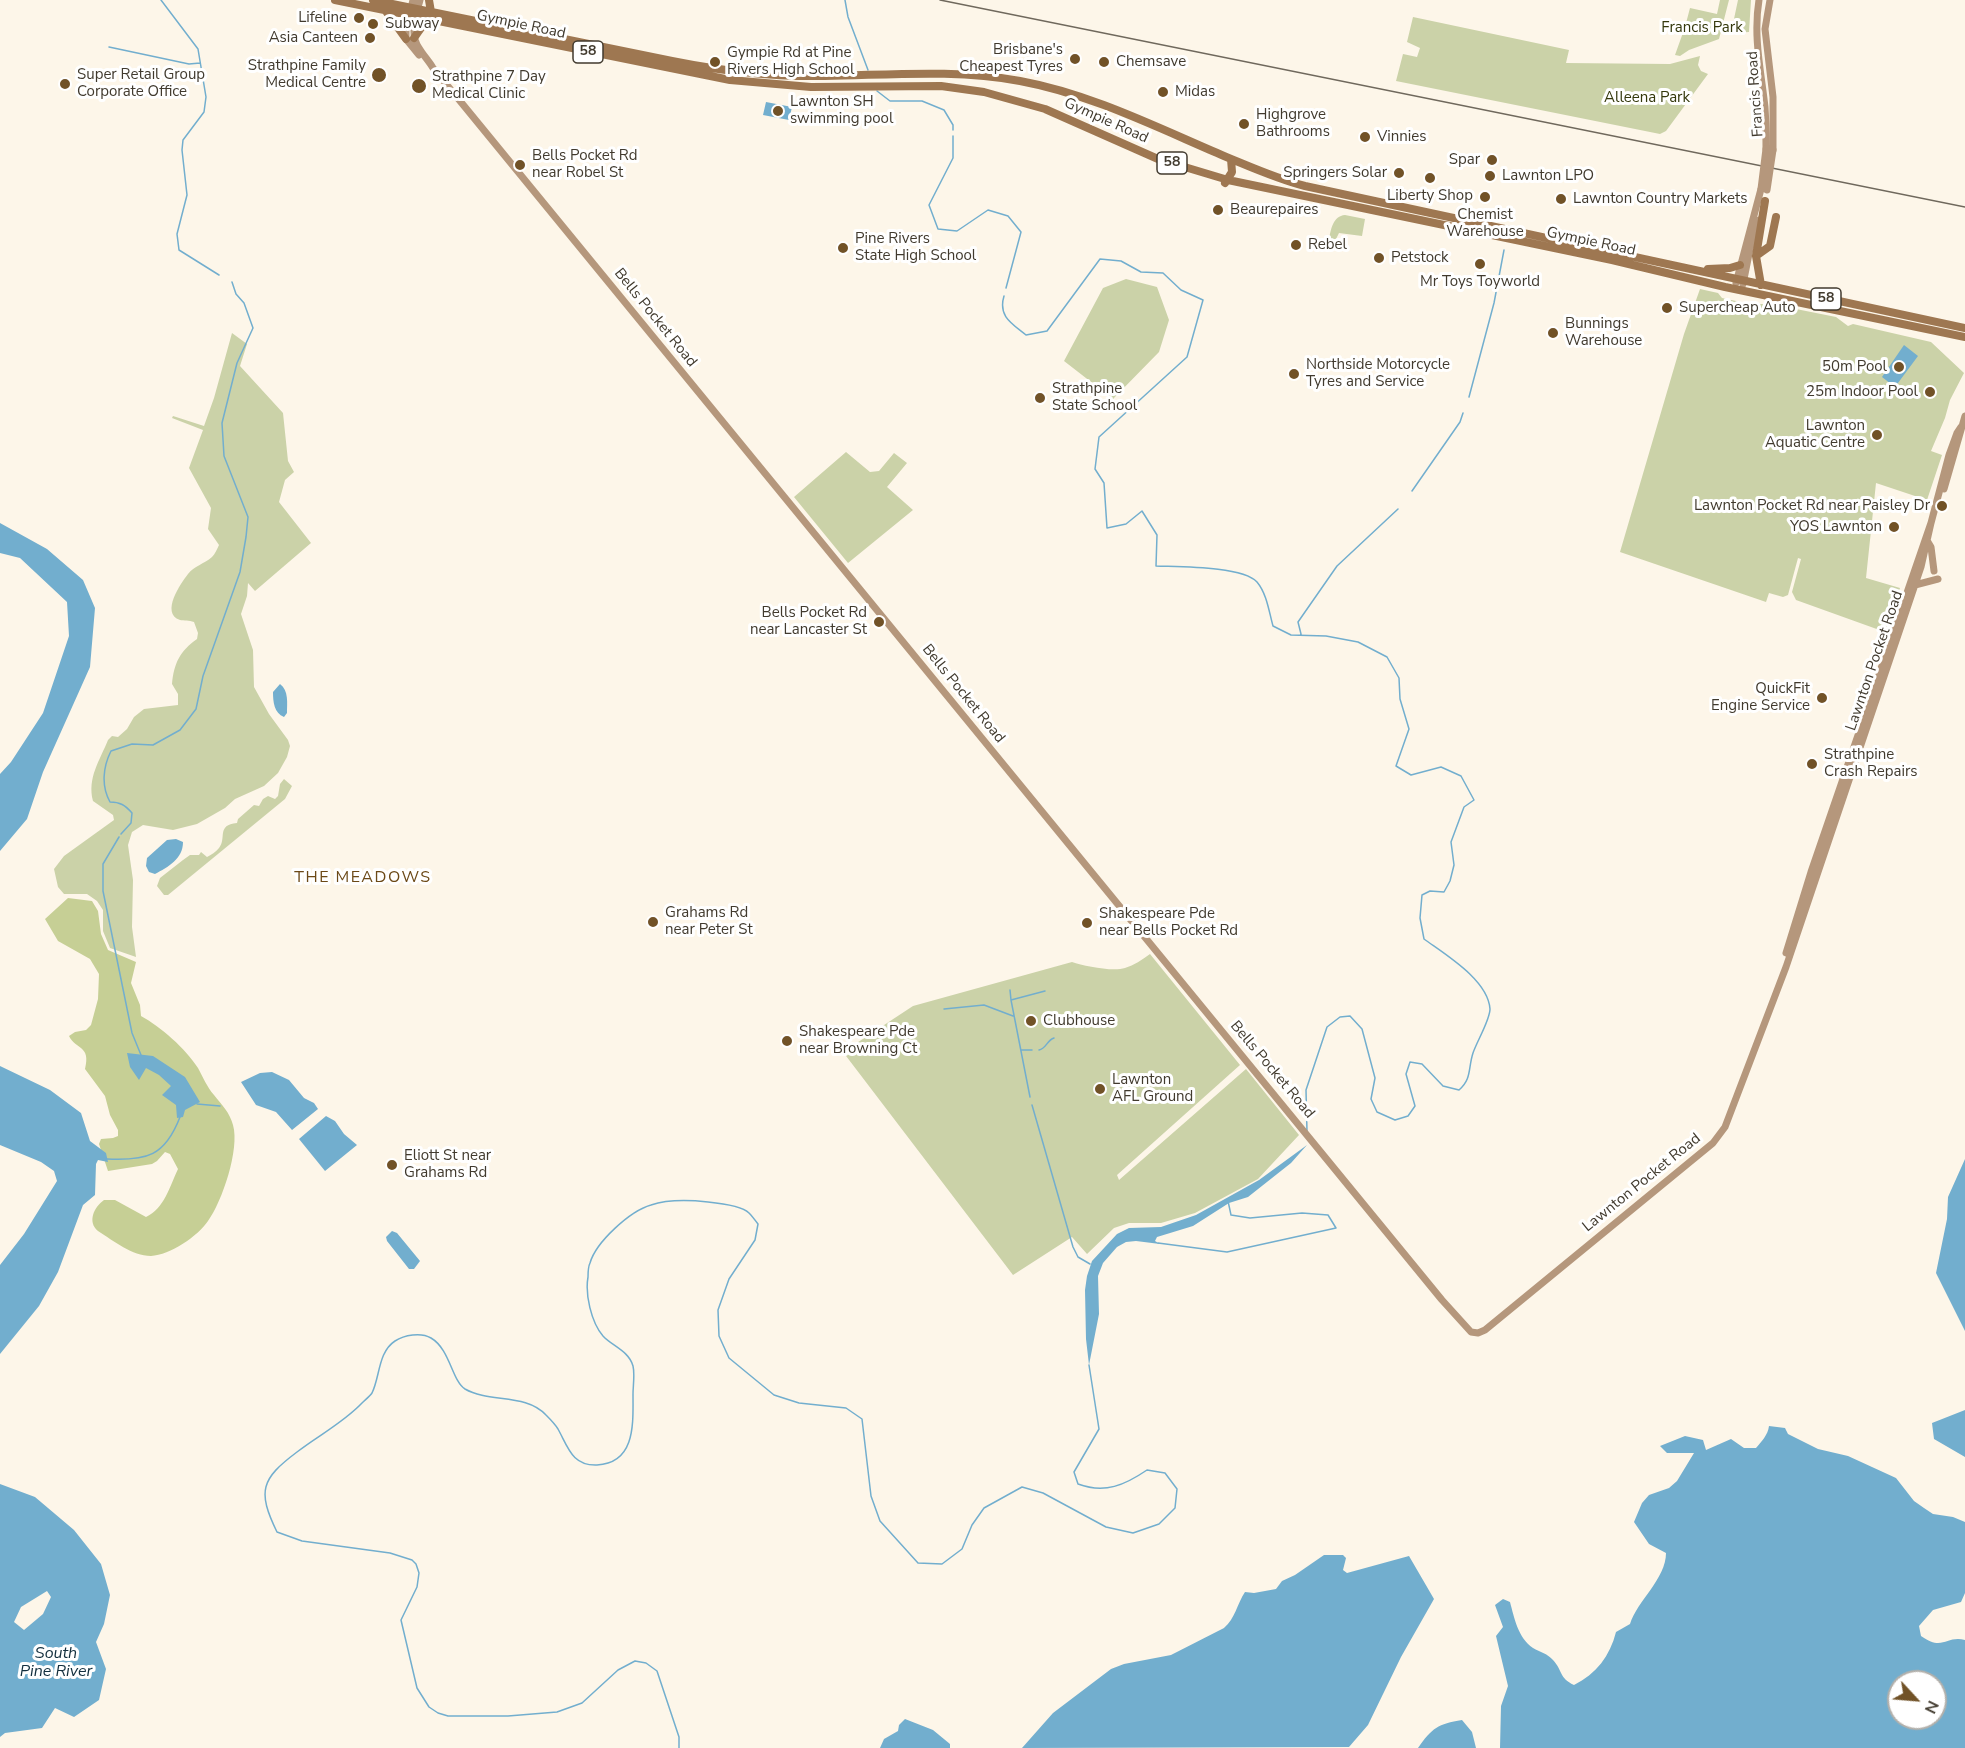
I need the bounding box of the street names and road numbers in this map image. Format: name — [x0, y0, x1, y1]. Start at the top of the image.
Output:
street label: Gympie Road — [475, 7, 567, 43]
road number: 58 — [573, 41, 603, 63]
street label: Francis Road — [1744, 50, 1768, 138]
street label: Gympie Road — [1061, 94, 1151, 148]
road number: 58 — [1157, 152, 1187, 174]
street label: Gympie Road — [1545, 224, 1637, 260]
street label: Bells Pocket Road — [610, 265, 700, 371]
road number: 58 — [1811, 288, 1841, 310]
street label: Lawnton Pocket Road — [1843, 589, 1907, 733]
street label: Bells Pocket Road — [918, 641, 1008, 747]
street label: Bells Pocket Road — [1226, 1018, 1318, 1122]
street label: Lawnton Pocket Road — [1579, 1130, 1705, 1236]

